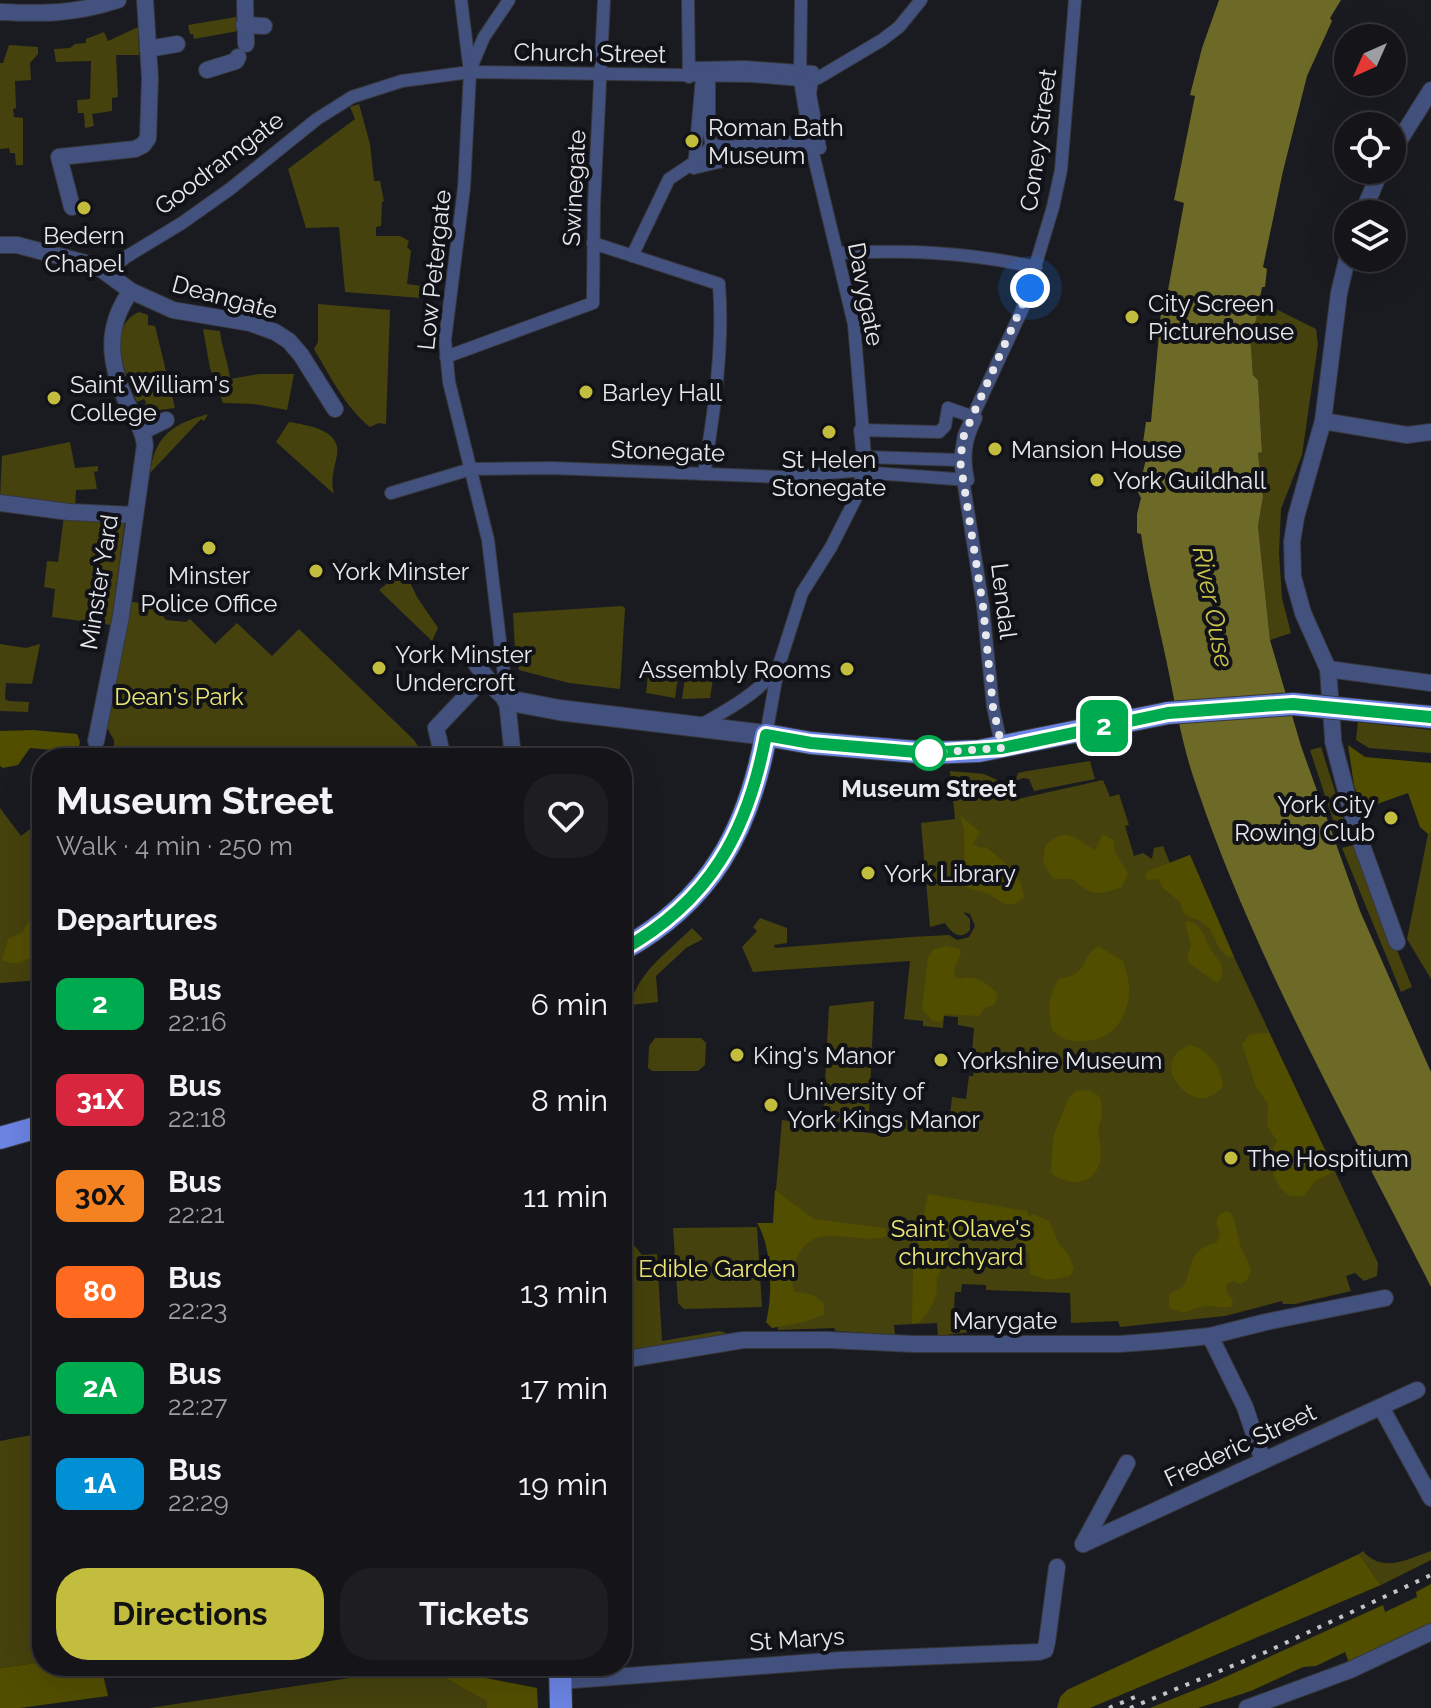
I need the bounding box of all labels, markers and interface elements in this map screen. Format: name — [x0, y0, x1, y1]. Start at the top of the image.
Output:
north arrow — [1334, 24, 1406, 96]
map controls — [1334, 24, 1406, 272]
street label: Church Street — [513, 37, 667, 69]
street label: Coney Street — [1014, 67, 1062, 213]
street label: Goodramgate — [149, 105, 289, 221]
button: locate — [1334, 112, 1406, 184]
place label: Roman Bath Museum — [708, 113, 844, 170]
street label: Swinegate — [556, 129, 592, 247]
marker: Roman Bath Museum — [683, 132, 701, 150]
street label: Low Petergate — [411, 188, 457, 352]
marker: Bedern Chapel — [75, 199, 93, 217]
button: layers — [1334, 200, 1406, 272]
place label: Bedern Chapel — [43, 221, 125, 278]
street label: Davygate — [842, 240, 890, 348]
your location — [1010, 268, 1050, 308]
street label: Deangate — [169, 269, 281, 325]
place label: City Screen Picturehouse — [1148, 289, 1294, 346]
marker: City Screen Picturehouse — [1123, 308, 1141, 326]
place label: Saint William's College — [70, 370, 230, 427]
place label: Barley Hall — [602, 378, 722, 407]
marker: Barley Hall — [577, 383, 595, 401]
marker: Saint William's College — [45, 389, 63, 407]
marker: St Helen Stonegate — [820, 423, 838, 441]
street label: Stonegate — [610, 435, 726, 467]
place label: Mansion House — [1011, 435, 1182, 464]
marker: Mansion House — [986, 440, 1004, 458]
place label: St Helen Stonegate — [772, 445, 886, 502]
place label: York Guildhall — [1113, 466, 1267, 495]
marker: York Guildhall — [1088, 471, 1106, 489]
street label: Minster Yard — [74, 512, 124, 652]
marker: Minster Police Office — [200, 539, 218, 557]
water label: River Ouse — [1187, 544, 1239, 670]
place label: York Minster — [332, 557, 470, 586]
place label: Minster Police Office — [141, 561, 277, 618]
street label: Lendal — [985, 561, 1023, 641]
marker: York Minster — [307, 562, 325, 580]
place label: York Minster Undercroft — [395, 640, 533, 697]
place label: Assembly Rooms — [639, 655, 831, 684]
marker: York Minster Undercroft — [370, 659, 388, 677]
marker: Assembly Rooms — [838, 660, 856, 678]
park label: Dean's Park — [114, 682, 244, 711]
line badge: 2 — [1078, 700, 1130, 752]
text: 2 — [1096, 709, 1112, 742]
marker: Museum Street — [912, 736, 946, 770]
button: heart — [524, 774, 608, 858]
place label: Museum Street — [841, 774, 1017, 803]
text: Museum Street — [56, 778, 334, 823]
place label: York City Rowing Club — [1234, 790, 1375, 847]
marker: York City Rowing Club — [1382, 809, 1400, 827]
text: Walk · 4 min · 250 m — [56, 831, 293, 861]
place label: York Library — [884, 859, 1016, 888]
marker: York Library — [859, 864, 877, 882]
text: Departures — [56, 902, 218, 937]
text: Bus — [168, 972, 222, 1007]
text: 2 — [92, 987, 108, 1020]
text: 6 min — [531, 987, 608, 1022]
text: 22:16 — [168, 1007, 227, 1037]
place label: King's Manor — [753, 1041, 896, 1070]
marker: King's Manor — [728, 1046, 746, 1064]
place label: Yorkshire Museum — [957, 1046, 1162, 1075]
marker: Yorkshire Museum — [932, 1051, 950, 1069]
text: Bus — [168, 1068, 222, 1103]
place label: University of York Kings Manor — [787, 1077, 980, 1134]
text: 31X — [76, 1083, 124, 1116]
text: 8 min — [531, 1083, 608, 1118]
marker: University of York Kings Manor — [762, 1096, 780, 1114]
text: 22:18 — [168, 1103, 227, 1133]
place label: The Hospitium — [1247, 1144, 1409, 1173]
marker: The Hospitium — [1222, 1149, 1240, 1167]
text: Bus — [168, 1164, 222, 1199]
text: 30X — [75, 1179, 125, 1212]
text: 11 min — [523, 1179, 608, 1214]
text: 22:21 — [168, 1199, 225, 1229]
park label: Saint Olave's churchyard — [891, 1214, 1031, 1271]
park label: Edible Garden — [638, 1254, 796, 1283]
text: Bus — [168, 1260, 222, 1295]
text: 80 — [83, 1275, 117, 1308]
text: 13 min — [520, 1275, 608, 1310]
text: 22:23 — [168, 1295, 227, 1325]
street label: Marygate — [953, 1306, 1057, 1335]
text: Bus — [168, 1356, 222, 1391]
text: 2A — [83, 1371, 117, 1404]
text: 17 min — [520, 1371, 608, 1406]
text: 22:27 — [168, 1391, 227, 1421]
street label: Frederic Street — [1160, 1397, 1320, 1493]
text: Bus — [168, 1452, 222, 1487]
text: 1A — [84, 1467, 116, 1500]
text: 19 min — [518, 1467, 608, 1502]
text: 22:29 — [168, 1487, 229, 1517]
button: Directions — [56, 1568, 324, 1660]
button: Tickets — [340, 1568, 608, 1660]
street label: St Marys — [748, 1621, 846, 1657]

